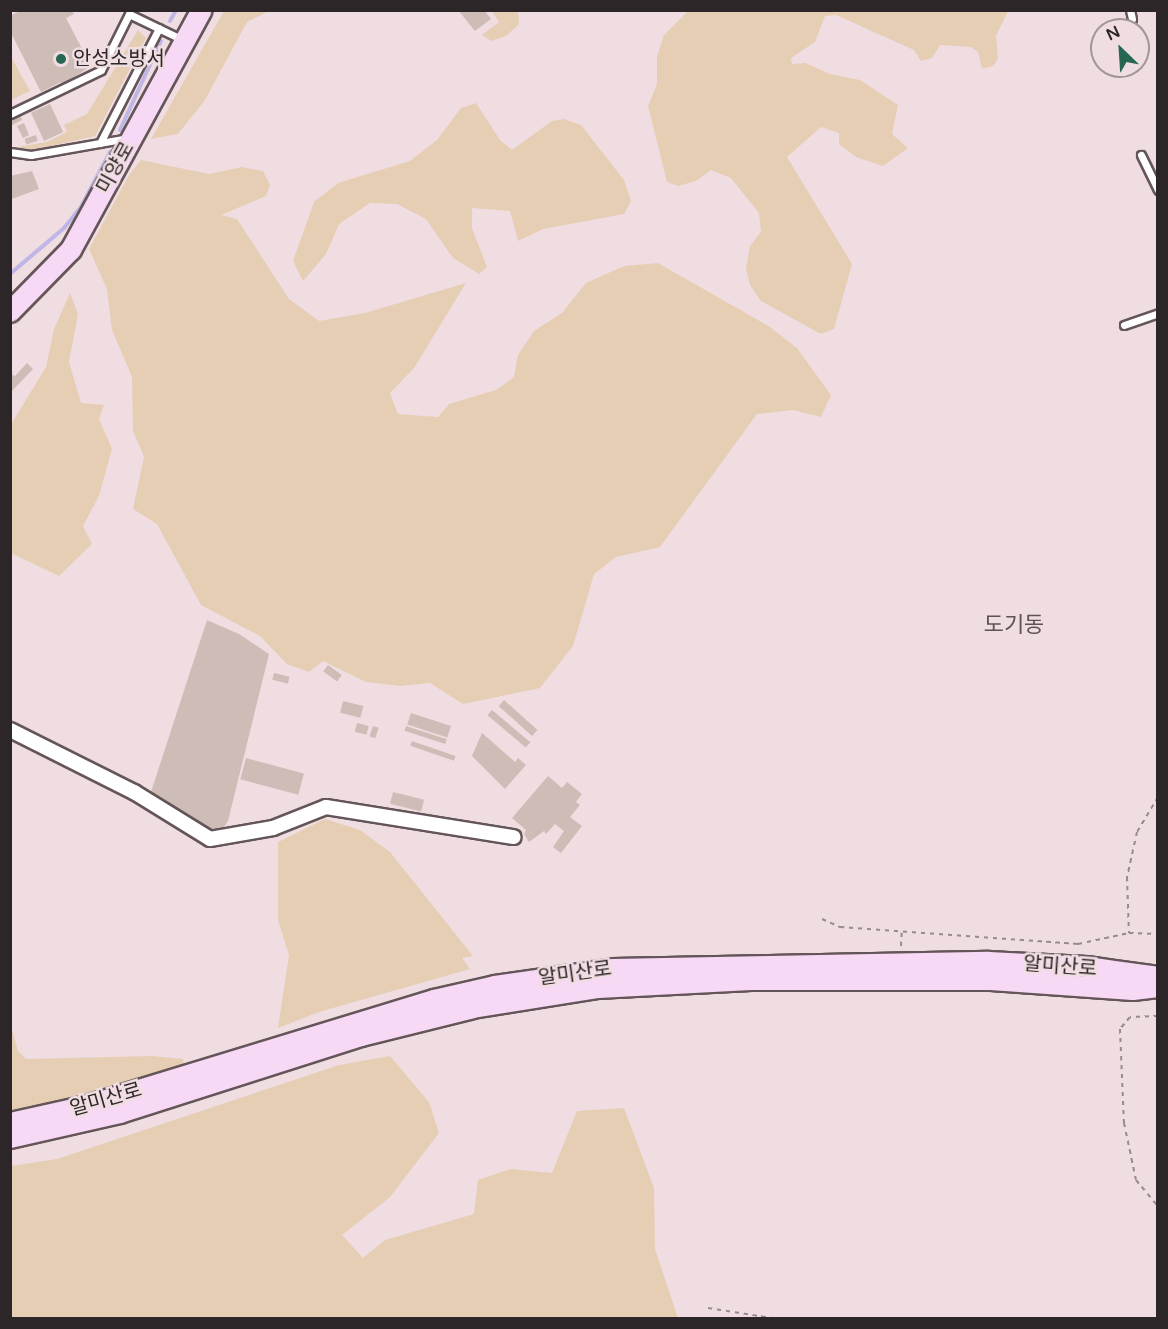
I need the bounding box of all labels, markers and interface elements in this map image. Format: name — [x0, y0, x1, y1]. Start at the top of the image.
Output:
north arrow — [1090, 18, 1150, 78]
text: N — [1103, 22, 1123, 45]
place label: 안성소방서 — [73, 47, 165, 71]
marker: 안성소방서 — [54, 52, 68, 66]
street label: 미양로 — [92, 138, 140, 198]
district label: 도기동 — [984, 613, 1044, 639]
street label: 알미산로 — [1022, 952, 1098, 982]
street label: 알미산로 — [537, 957, 613, 991]
street label: 알미산로 — [67, 1078, 145, 1122]

